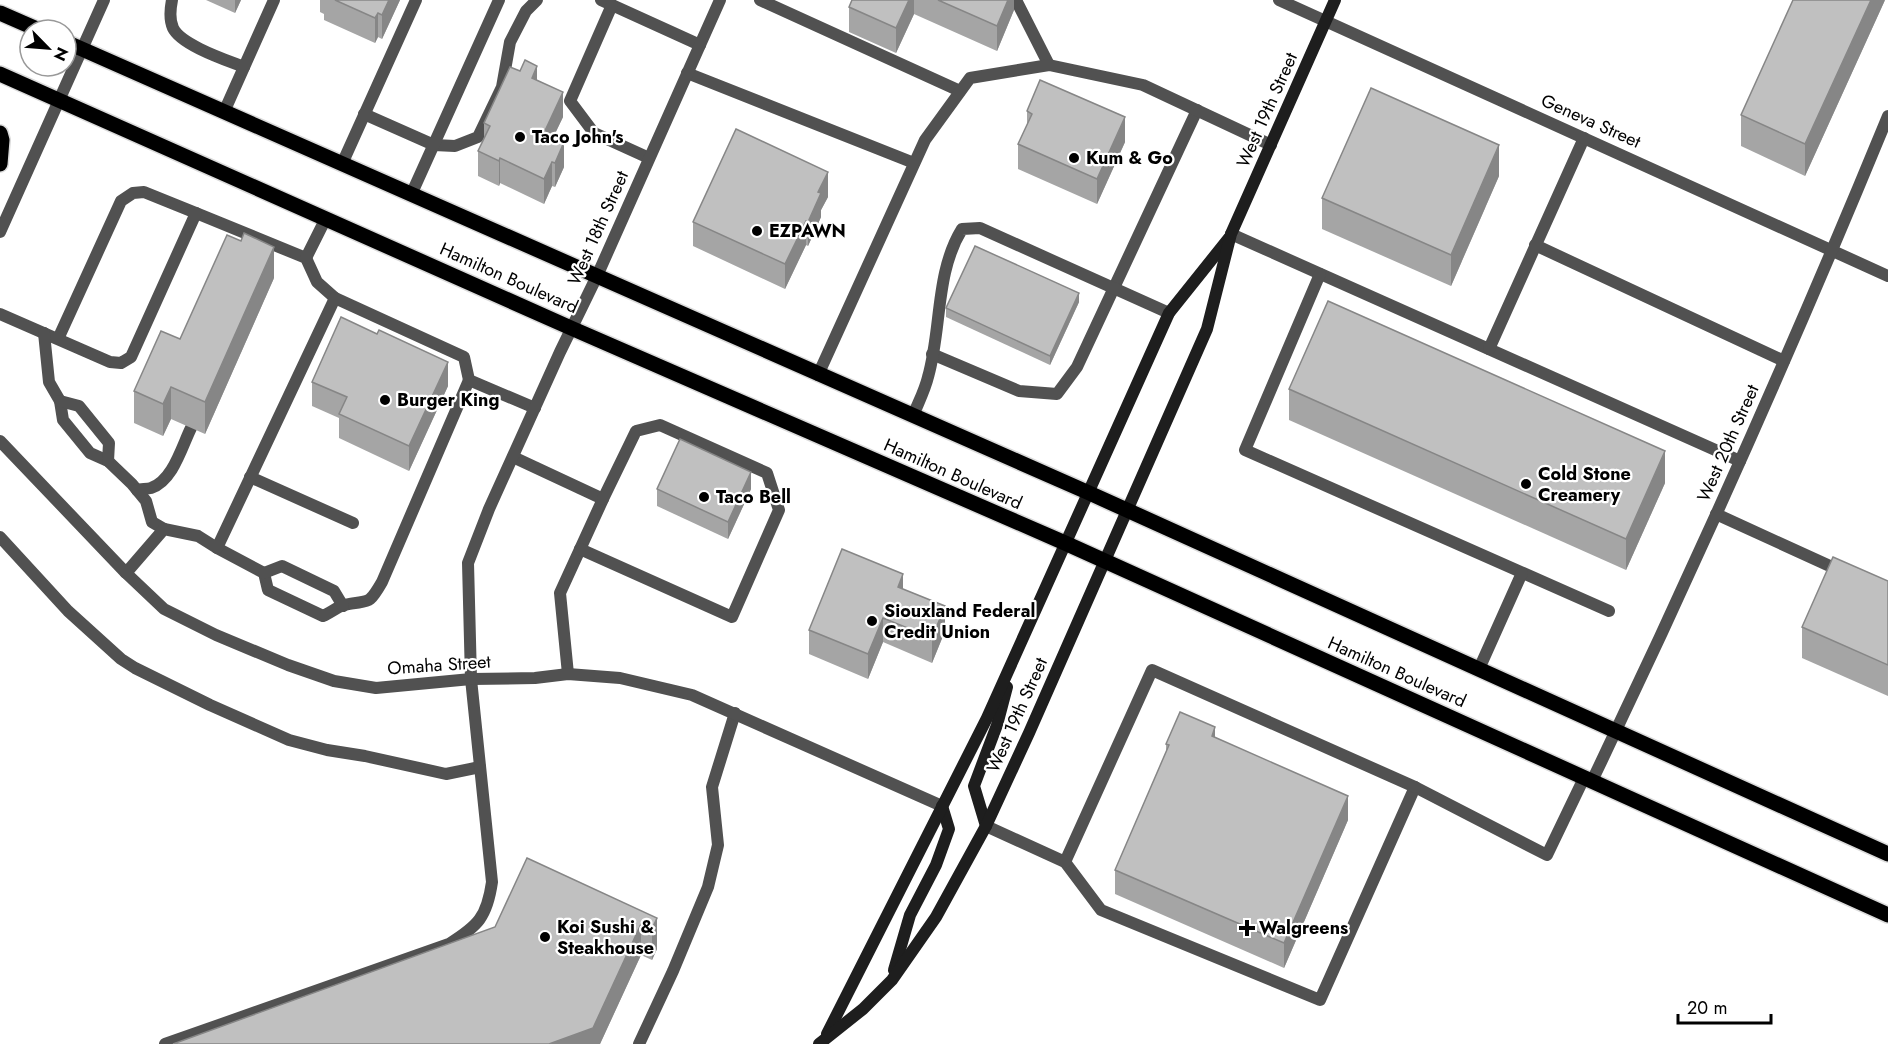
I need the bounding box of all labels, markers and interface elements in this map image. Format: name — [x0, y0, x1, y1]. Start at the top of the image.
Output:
north arrow — [18, 18, 78, 78]
text: N — [48, 44, 74, 65]
street label: West 19th Street — [1230, 48, 1304, 172]
street label: Geneva Street — [1537, 87, 1646, 155]
place label: Taco John's — [532, 124, 623, 150]
marker: Taco John's — [513, 130, 527, 144]
place label: Kum & Go — [1086, 145, 1173, 171]
marker: Kum & Go — [1067, 151, 1081, 165]
street label: West 18th Street — [561, 166, 635, 289]
place label: EZPAWN — [769, 218, 846, 244]
marker: EZPAWN — [750, 224, 764, 238]
street label: Hamilton Boulevard — [436, 236, 582, 320]
street label: West 20th Street — [1691, 380, 1766, 506]
place label: Burger King — [397, 387, 499, 413]
marker: Burger King — [378, 393, 392, 407]
street label: Hamilton Boulevard — [880, 432, 1026, 516]
place label: Cold Stone Creamery — [1538, 461, 1631, 508]
marker: Cold Stone Creamery — [1519, 477, 1533, 491]
place label: Taco Bell — [716, 484, 791, 510]
marker: Taco Bell — [697, 490, 711, 504]
place label: Siouxland Federal Credit Union — [884, 598, 1035, 645]
marker: Siouxland Federal Credit Union — [865, 614, 879, 628]
street label: Hamilton Boulevard — [1324, 630, 1470, 714]
street label: Omaha Street — [387, 648, 492, 682]
street label: West 19th Street — [980, 653, 1054, 777]
place label: Koi Sushi & Steakhouse — [557, 914, 654, 961]
place label: Walgreens — [1259, 915, 1348, 941]
marker: Walgreens — [1240, 921, 1254, 935]
marker: Koi Sushi & Steakhouse — [538, 930, 552, 944]
scale bar — [1678, 987, 1771, 1025]
text: 20 m — [1687, 995, 1727, 1021]

